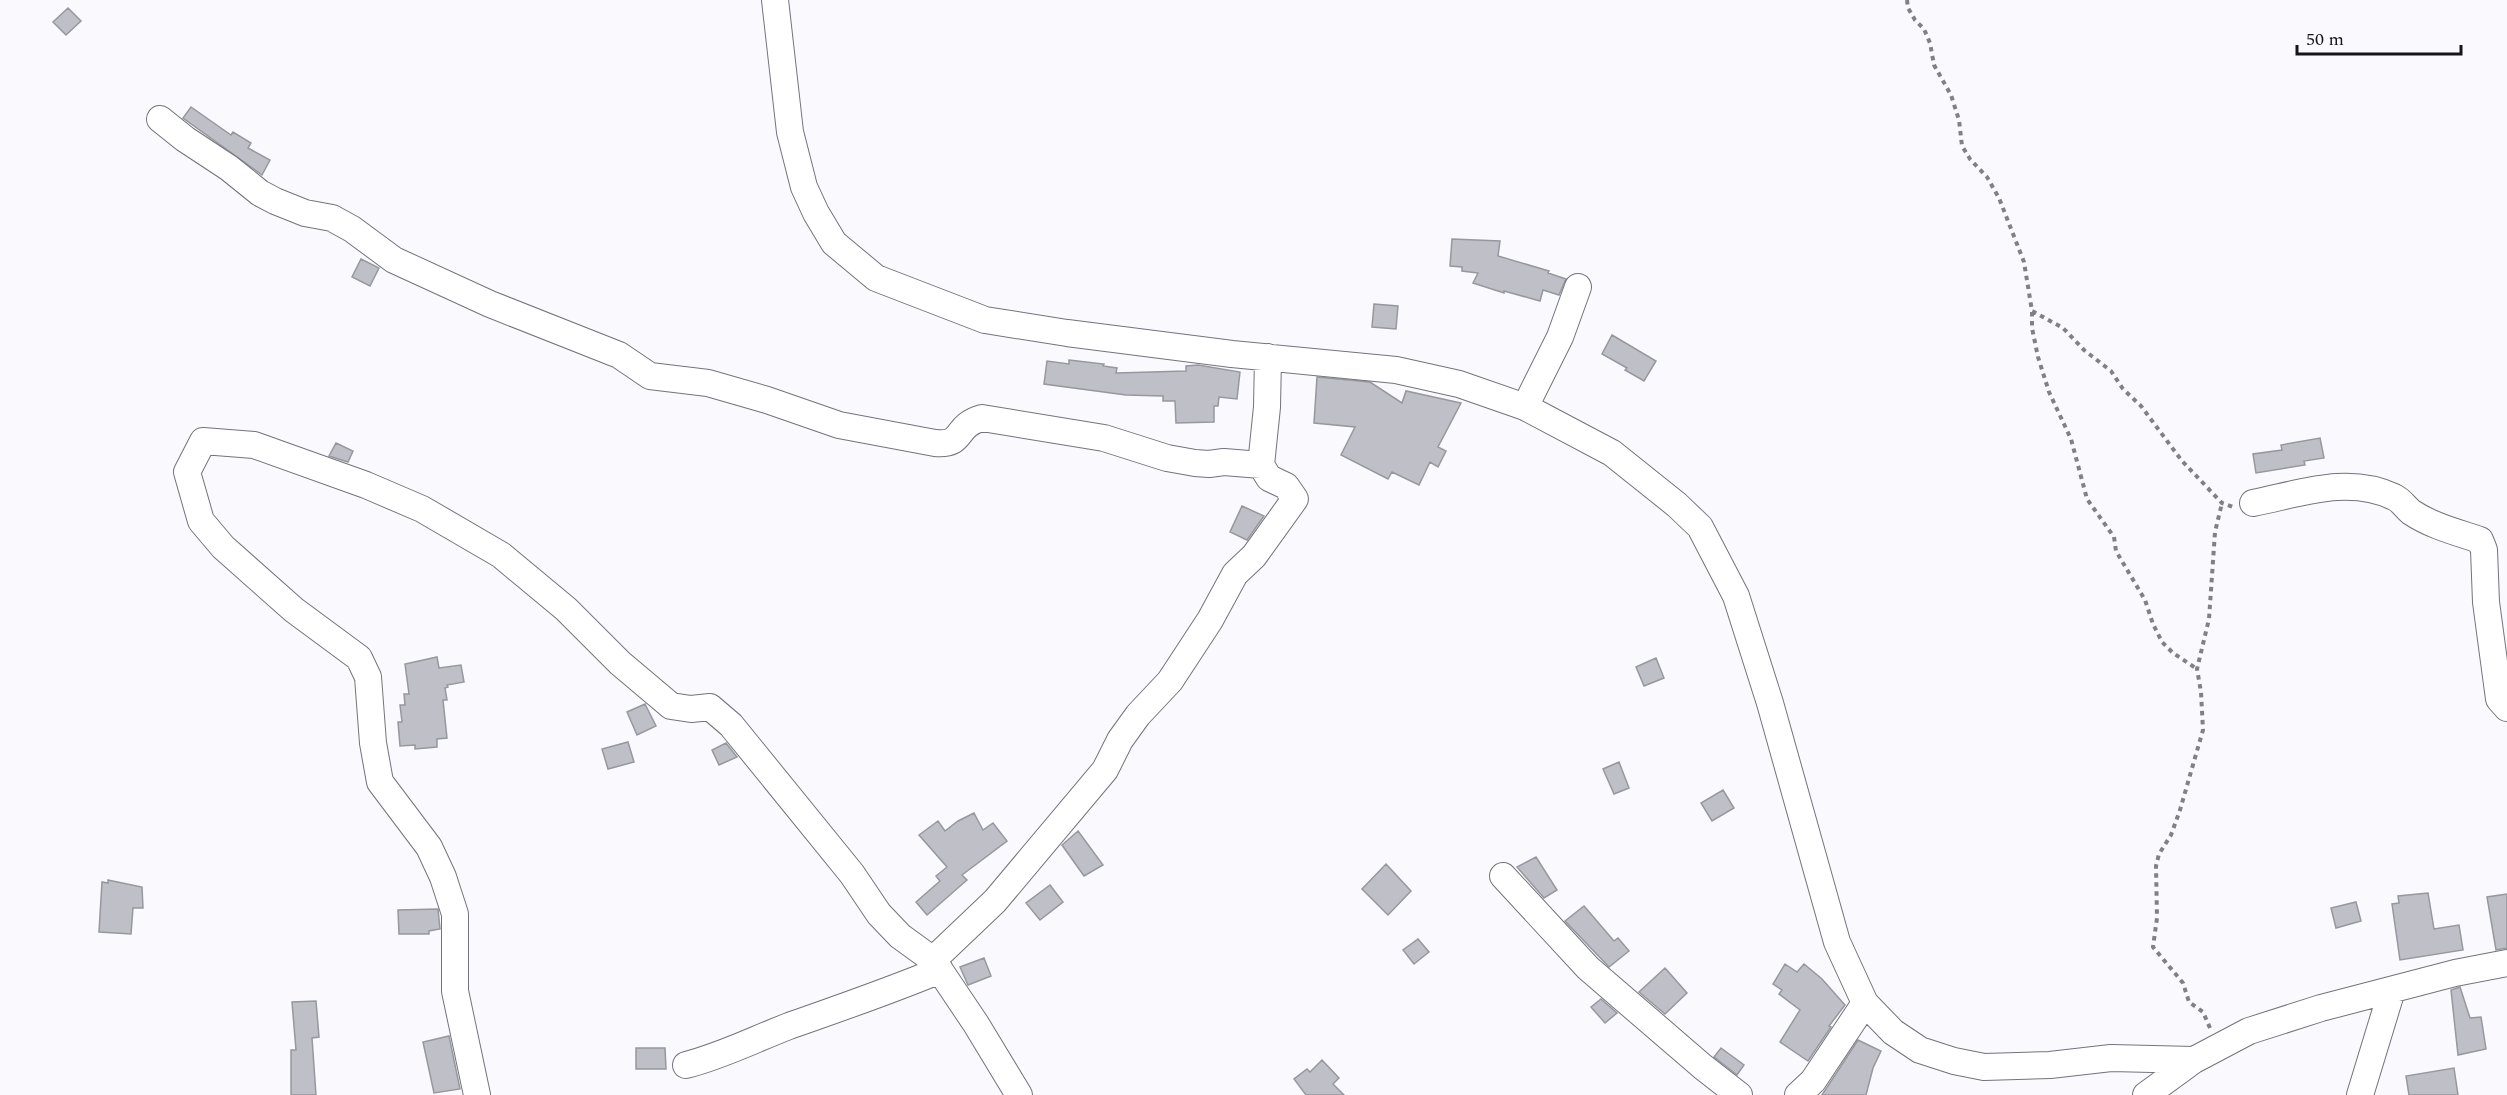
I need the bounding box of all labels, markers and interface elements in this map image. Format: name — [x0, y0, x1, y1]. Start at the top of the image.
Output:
scale bar — [2297, 18, 2460, 56]
text: 50 m — [2306, 26, 2344, 53]

